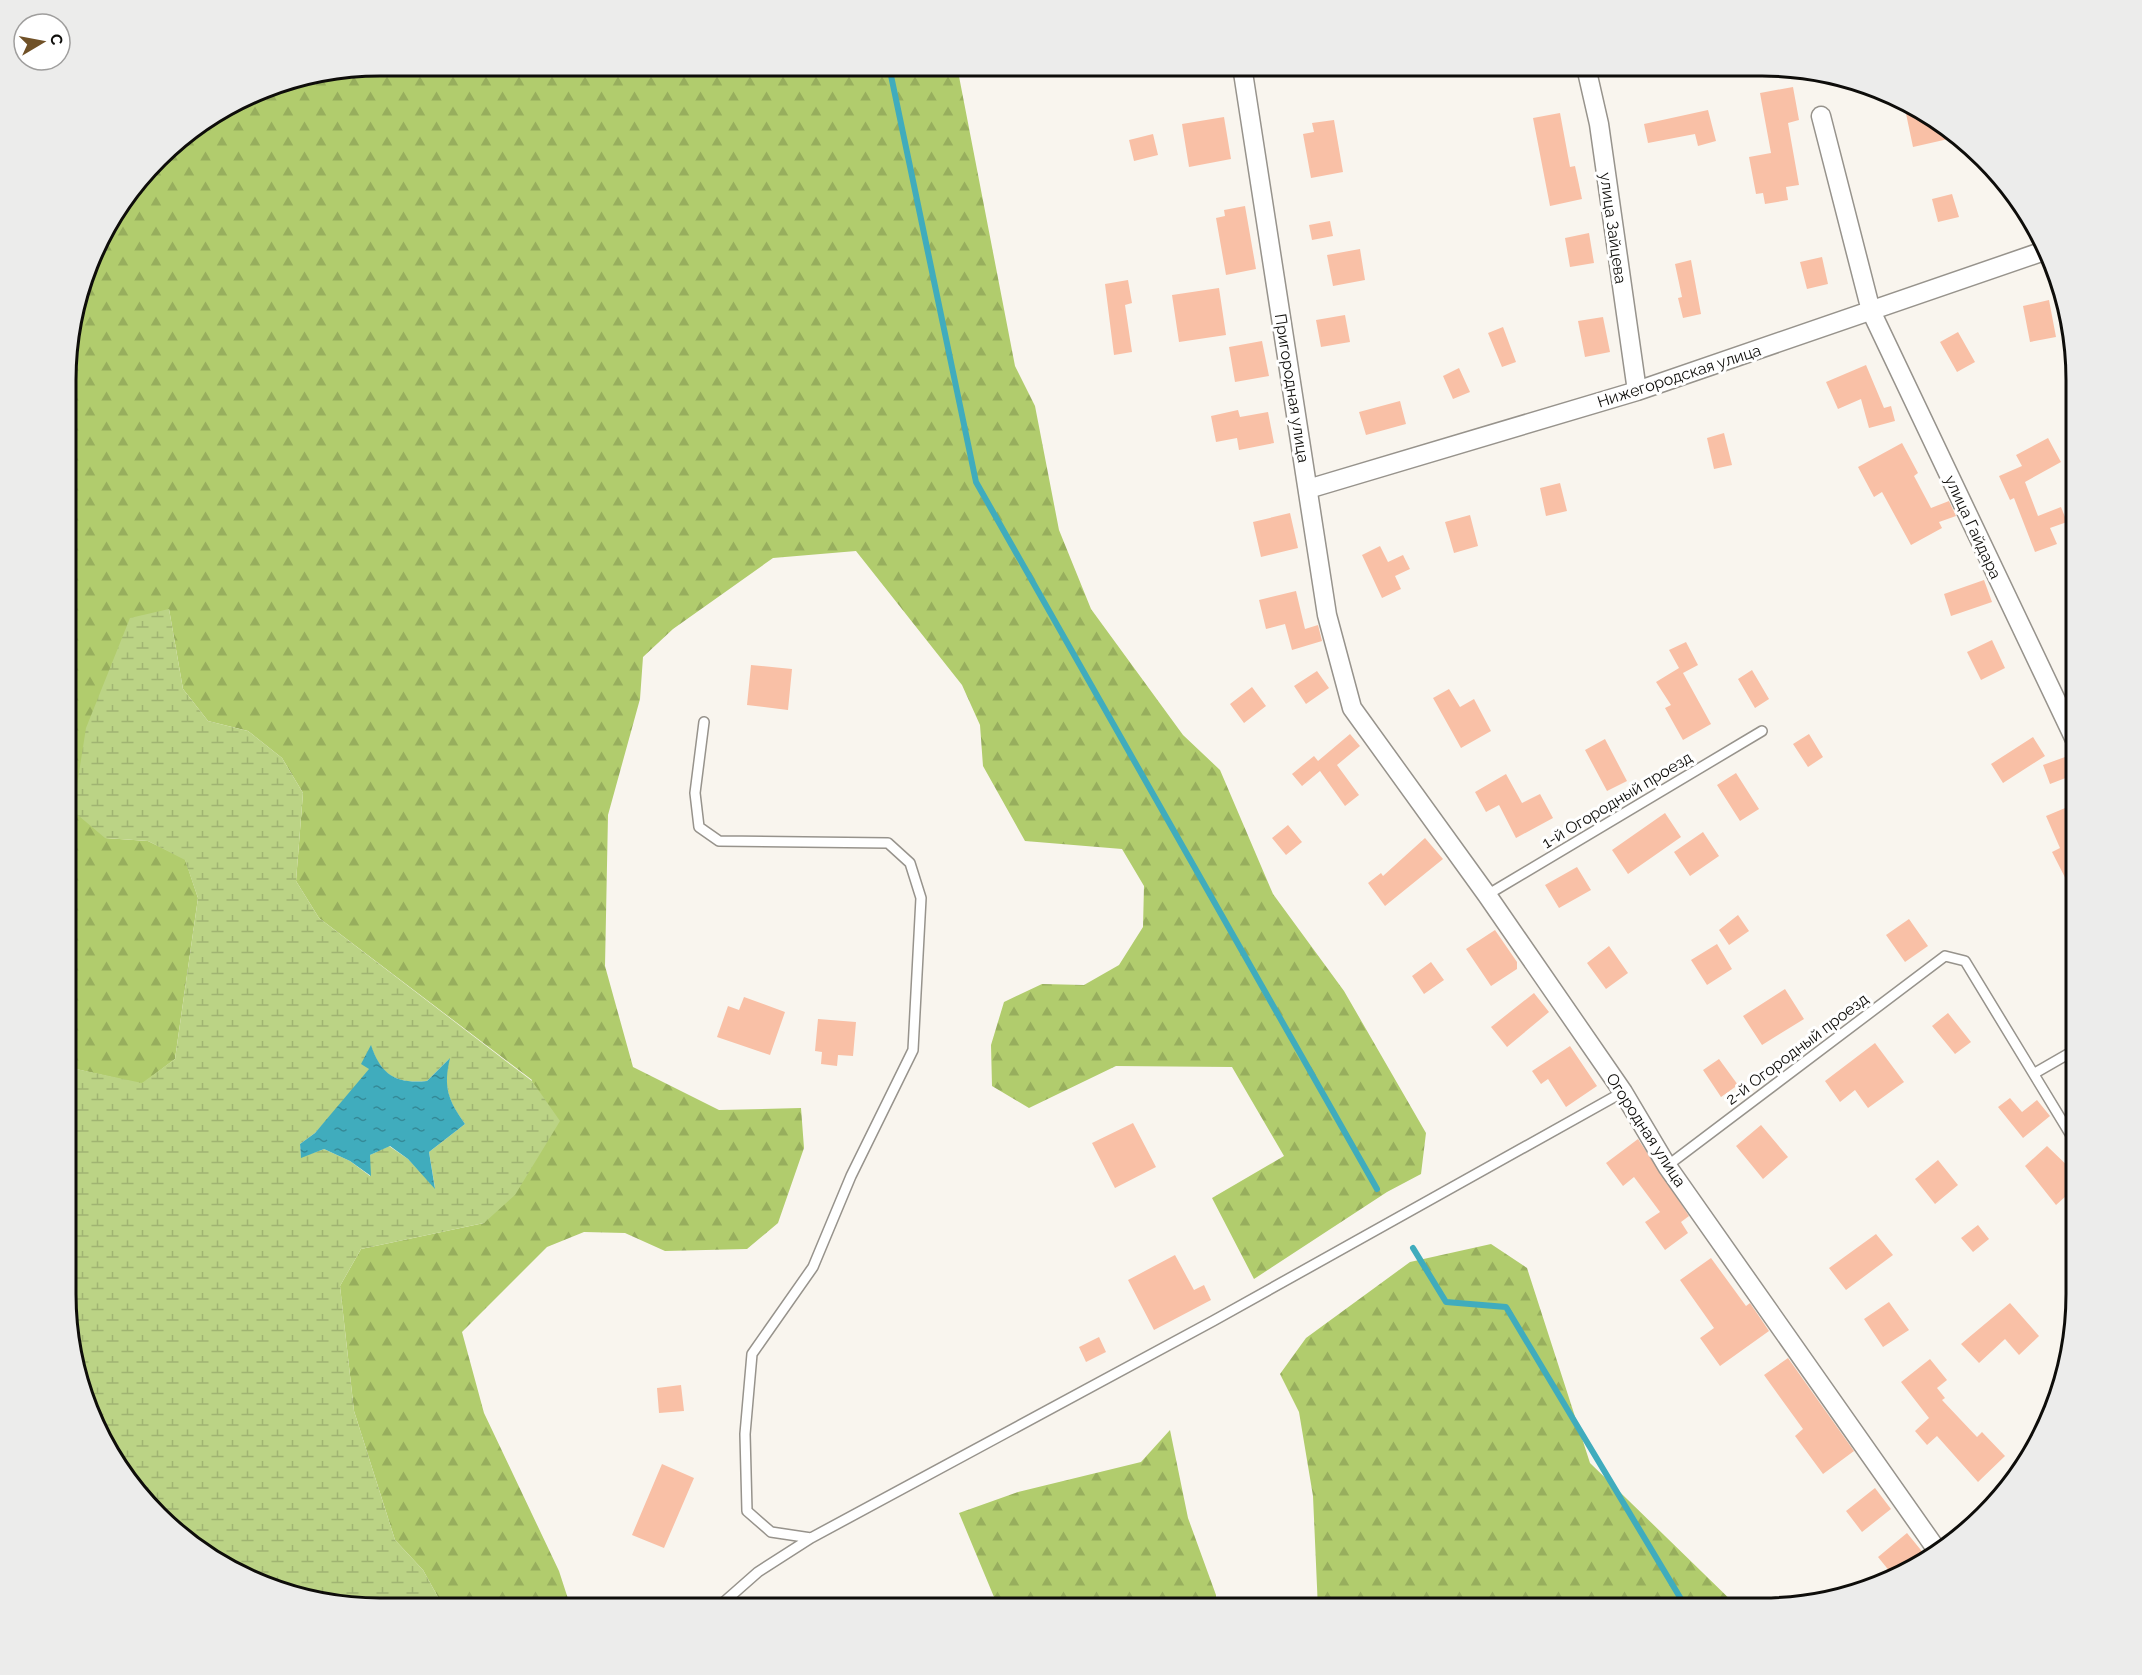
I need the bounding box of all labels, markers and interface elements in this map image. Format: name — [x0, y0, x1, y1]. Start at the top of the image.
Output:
north arrow — [12, 12, 72, 72]
text: С — [46, 32, 67, 47]
street label: улица Зайцева — [1596, 171, 1630, 285]
street label: Пригородная улица — [1271, 312, 1313, 464]
street label: Нижегородская улица — [1595, 341, 1763, 411]
street label: улица Гайдара — [1941, 472, 2005, 582]
street label: 1-й Огородный проезд — [1538, 748, 1696, 852]
street label: 2-й Огородный проезд — [1722, 989, 1872, 1109]
street label: Огородная улица — [1602, 1070, 1690, 1190]

